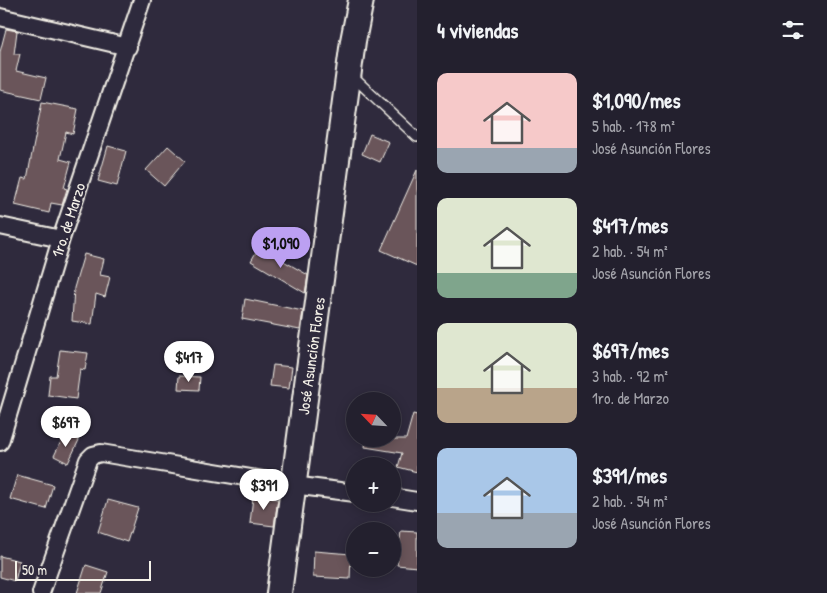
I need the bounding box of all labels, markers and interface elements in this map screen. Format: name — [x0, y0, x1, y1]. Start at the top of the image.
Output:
text: 4 viviendas — [437, 16, 518, 45]
icon: filters — [779, 16, 807, 44]
text: $1,090/mes — [592, 86, 681, 115]
icon: home — [477, 93, 537, 153]
text: 5 hab. · 178 m² — [592, 115, 675, 137]
text: José Asunción Flores — [592, 137, 711, 159]
street label: 1ro. de Marzo — [46, 179, 91, 260]
text: $417/mes — [592, 211, 668, 240]
icon: home — [477, 218, 537, 278]
pin: $1,090 — [240, 226, 322, 269]
text: $1,090 — [262, 232, 300, 254]
text: 2 hab. · 54 m² — [592, 240, 668, 262]
text: José Asunción Flores — [592, 262, 711, 284]
street label: José Asunción Flores — [292, 296, 330, 416]
text: $697/mes — [592, 336, 669, 365]
pin: $417 — [159, 340, 219, 383]
icon: home — [477, 343, 537, 403]
text: $417 — [175, 346, 203, 368]
text: 3 hab. · 92 m² — [592, 365, 668, 387]
text: 1ro. de Marzo — [592, 387, 669, 409]
north arrow — [346, 392, 401, 448]
map controls — [346, 392, 401, 577]
pin: $697 — [36, 406, 96, 448]
text: $697 — [52, 411, 80, 433]
button: + — [346, 457, 401, 512]
text: $391/mes — [592, 461, 667, 490]
pin: $391 — [234, 468, 294, 511]
icon: home — [477, 468, 537, 528]
text: $391 — [251, 474, 277, 496]
text: 2 hab. · 54 m² — [592, 490, 668, 512]
text: José Asunción Flores — [592, 512, 711, 534]
button: − — [346, 522, 401, 577]
scale bar — [15, 558, 151, 581]
text: 50 m — [22, 560, 47, 579]

